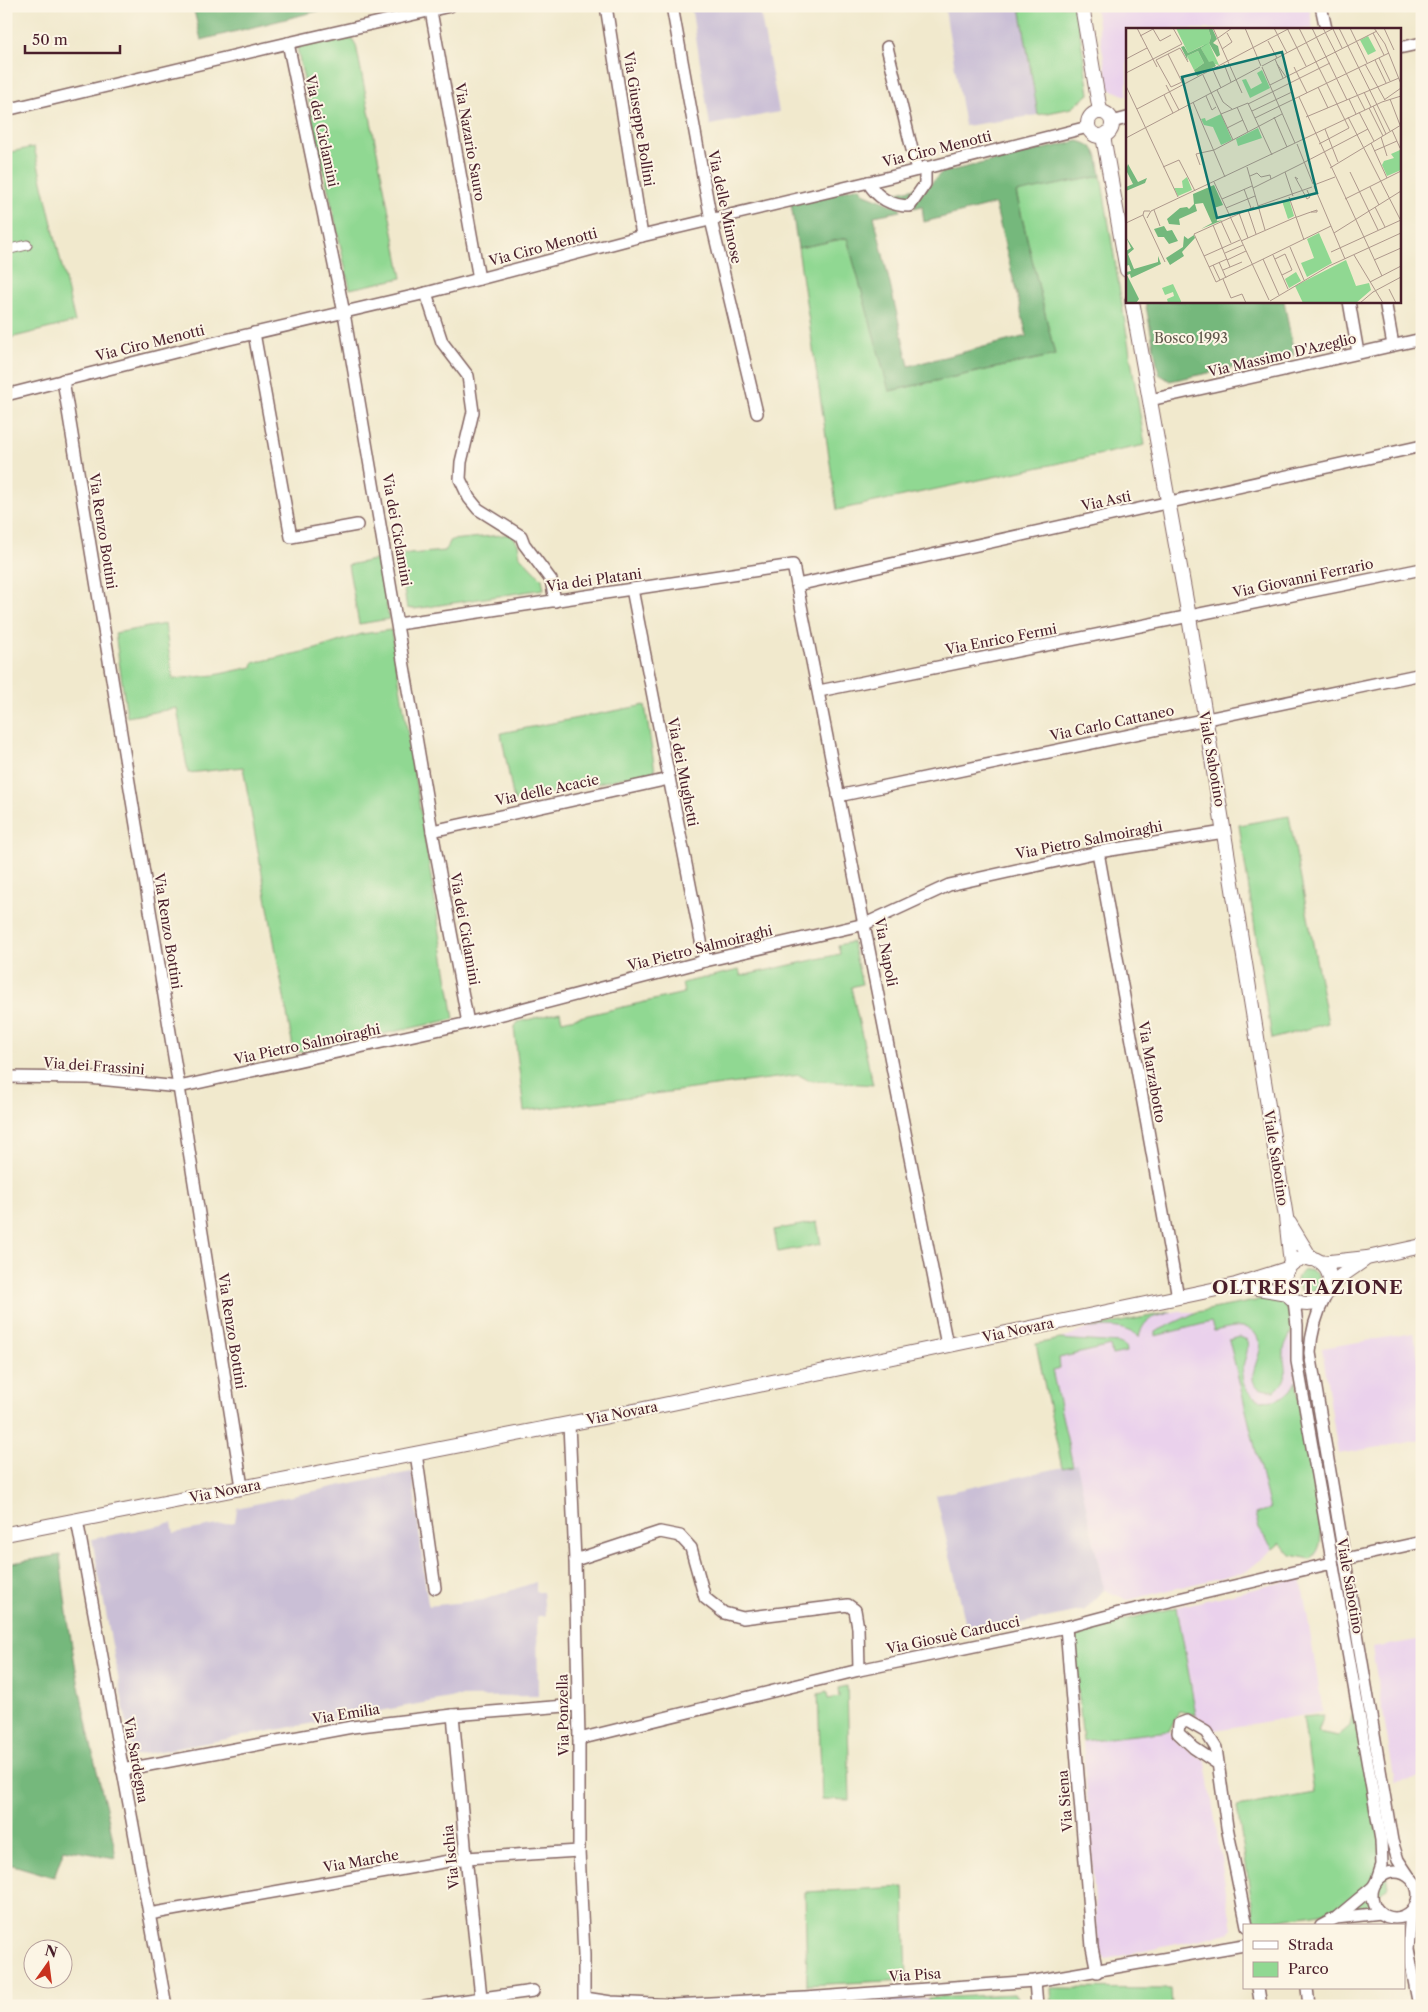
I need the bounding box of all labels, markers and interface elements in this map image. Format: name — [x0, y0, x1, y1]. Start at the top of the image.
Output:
scale bar — [25, 22, 120, 54]
inset map — [1126, 28, 1400, 302]
text: 50 m — [32, 30, 68, 49]
street label: Via Giuseppe Bollini — [619, 49, 659, 188]
street label: Via dei Ciclamini — [301, 72, 343, 189]
street label: Via Nazario Sauro — [451, 81, 489, 202]
street label: Via Ciro Menotti — [880, 127, 993, 171]
street label: Via delle Mimose — [704, 148, 746, 266]
street label: Via Ciro Menotti — [486, 224, 599, 270]
street label: Via Ciro Menotti — [93, 321, 206, 365]
park label: Bosco 1993 — [1154, 329, 1228, 347]
street label: Via Massimo D'Azeglio — [1205, 329, 1358, 381]
street label: Via Renzo Bottini — [85, 471, 121, 590]
street label: Via dei Ciclamini — [378, 471, 416, 588]
street label: Via Asti — [1079, 487, 1132, 515]
street label: Via Giovanni Ferrario — [1230, 554, 1375, 602]
street label: Via dei Platani — [544, 564, 643, 596]
street label: Via Enrico Fermi — [943, 619, 1058, 659]
street label: Via Carlo Cattaneo — [1047, 701, 1176, 745]
street label: Viale Sabotino — [1195, 709, 1229, 808]
street label: Via dei Mughetti — [663, 715, 702, 828]
street label: Via delle Acacie — [493, 770, 601, 810]
street label: Via Pietro Salmoiraghi — [1013, 817, 1164, 863]
street label: Via dei Ciclamini — [446, 870, 484, 987]
street label: Via Renzo Bottini — [150, 871, 186, 990]
street label: Via Napoli — [870, 915, 901, 988]
street label: Via Pietro Salmoiraghi — [625, 921, 774, 975]
street label: Via Marzabotto — [1134, 1019, 1170, 1124]
street label: Via Pietro Salmoiraghi — [231, 1020, 382, 1069]
street label: Via dei Frassini — [42, 1053, 145, 1079]
street label: Viale Sabotino — [1259, 1108, 1292, 1207]
street label: Via Renzo Bottini — [214, 1271, 250, 1390]
district label: OLTRESTAZIONE — [1212, 1276, 1404, 1299]
street label: Via Novara — [980, 1314, 1056, 1347]
street label: Via Novara — [584, 1397, 660, 1429]
street label: Via Novara — [187, 1475, 263, 1507]
street label: Viale Sabotino — [1333, 1536, 1367, 1635]
street label: Via Giosuè Carducci — [884, 1612, 1021, 1658]
street label: Via Ponzella — [553, 1673, 573, 1757]
street label: Via Emilia — [310, 1700, 382, 1728]
street label: Via Sardegna — [119, 1715, 152, 1805]
street label: Via Siena — [1053, 1769, 1077, 1834]
street label: Via Ischia — [439, 1823, 463, 1891]
street label: Via Marche — [321, 1845, 400, 1877]
legend — [1243, 1924, 1406, 1990]
text: Strada — [1288, 1935, 1334, 1954]
north arrow — [22, 1940, 72, 1990]
text: N — [43, 1941, 59, 1962]
text: Parco — [1288, 1959, 1329, 1978]
street label: Via Pisa — [887, 1964, 942, 1986]

